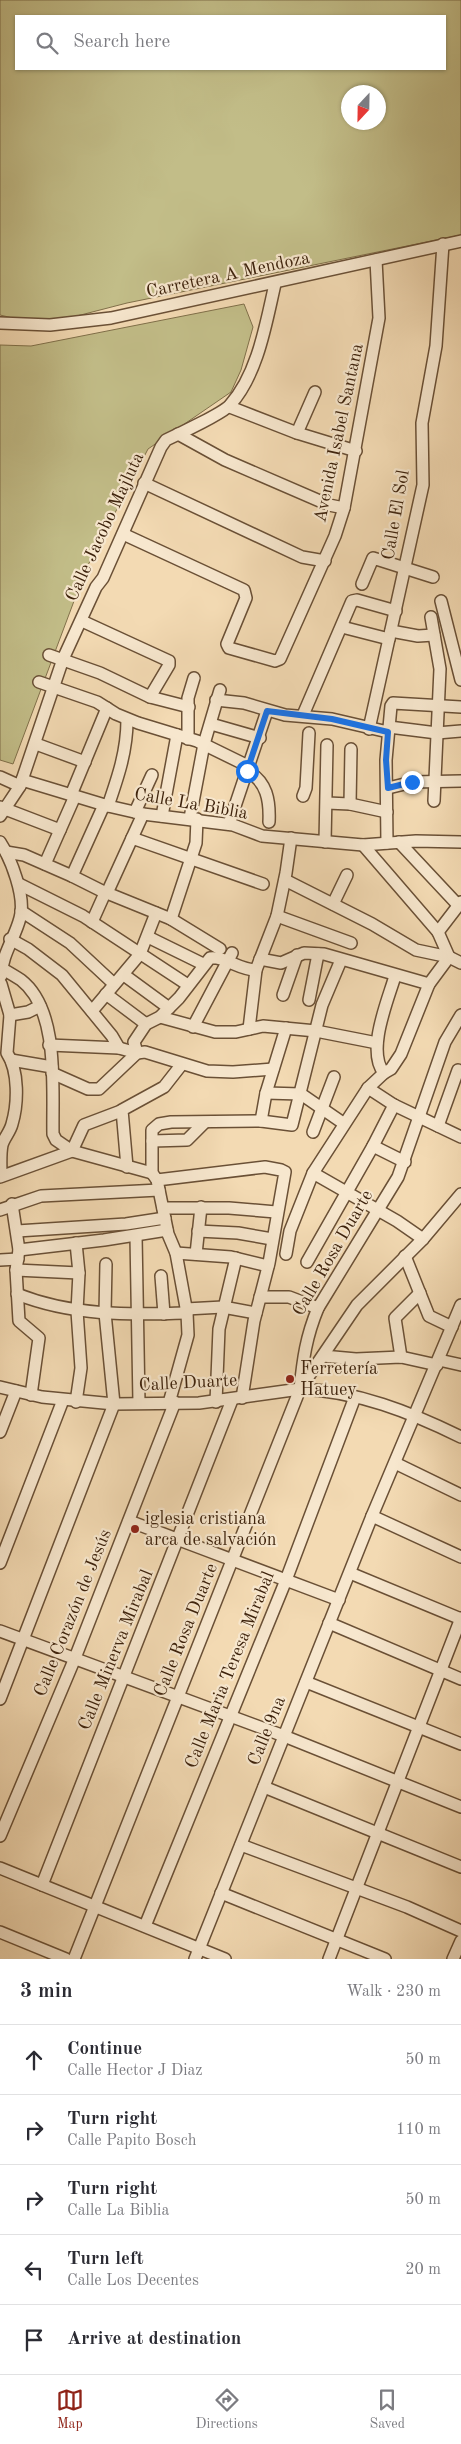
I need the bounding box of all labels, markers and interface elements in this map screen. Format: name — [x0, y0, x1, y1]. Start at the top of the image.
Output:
search box — [15, 15, 446, 70]
icon: search — [33, 29, 61, 57]
text: Search here — [73, 33, 170, 52]
north arrow — [341, 85, 386, 130]
street label: Carretera A Mendoza — [144, 249, 312, 301]
street label: Avenida Isabel Santana — [311, 342, 367, 524]
street label: Calle Jacobo Majluta — [63, 450, 147, 604]
street label: Calle El Sol — [379, 468, 413, 562]
route start — [236, 760, 259, 783]
route end — [401, 771, 424, 794]
street label: Calle La Biblia — [133, 785, 249, 823]
street label: Calle Rosa Duarte — [290, 1187, 376, 1319]
place label: Ferretería Hatuey — [300, 1360, 378, 1399]
street label: Calle Duarte — [138, 1371, 238, 1395]
marker: Ferretería Hatuey — [284, 1373, 296, 1385]
place label: iglesia cristiana arca de salvación — [145, 1510, 277, 1549]
marker: iglesia cristiana arca de salvación — [129, 1523, 141, 1535]
street label: Calle Corazón de Jesús — [31, 1527, 115, 1699]
street label: Calle Rosa Duarte — [151, 1561, 221, 1699]
street label: Calle Minerva Mirabal — [76, 1567, 156, 1733]
street label: Calle Maria Teresa Mirabal — [182, 1569, 278, 1771]
street label: Calle 9na — [245, 1694, 289, 1768]
text: 3 min — [20, 1981, 73, 2002]
text: Walk · 230 m — [346, 1984, 441, 2000]
text: Continue — [67, 2040, 142, 2059]
icon: ahead — [20, 2046, 48, 2074]
text: 50 m — [405, 2052, 441, 2068]
text: Calle Hector J Diaz — [67, 2063, 203, 2079]
text: Turn right — [67, 2110, 157, 2129]
icon: right — [20, 2116, 48, 2144]
text: 110 m — [396, 2122, 441, 2138]
text: Calle Papito Bosch — [67, 2133, 196, 2149]
text: Turn right — [67, 2180, 157, 2199]
icon: right — [20, 2186, 48, 2214]
text: 50 m — [405, 2192, 441, 2208]
text: Calle La Biblia — [67, 2203, 169, 2219]
text: Turn left — [67, 2250, 144, 2269]
icon: left — [20, 2256, 48, 2284]
text: 20 m — [405, 2262, 441, 2278]
text: Calle Los Decentes — [67, 2273, 199, 2289]
icon: arrive — [20, 2326, 48, 2354]
text: Arrive at destination — [67, 2330, 241, 2349]
tab: Map — [56, 2386, 84, 2433]
tab: Directions — [196, 2386, 258, 2433]
tab: Saved — [369, 2386, 405, 2433]

